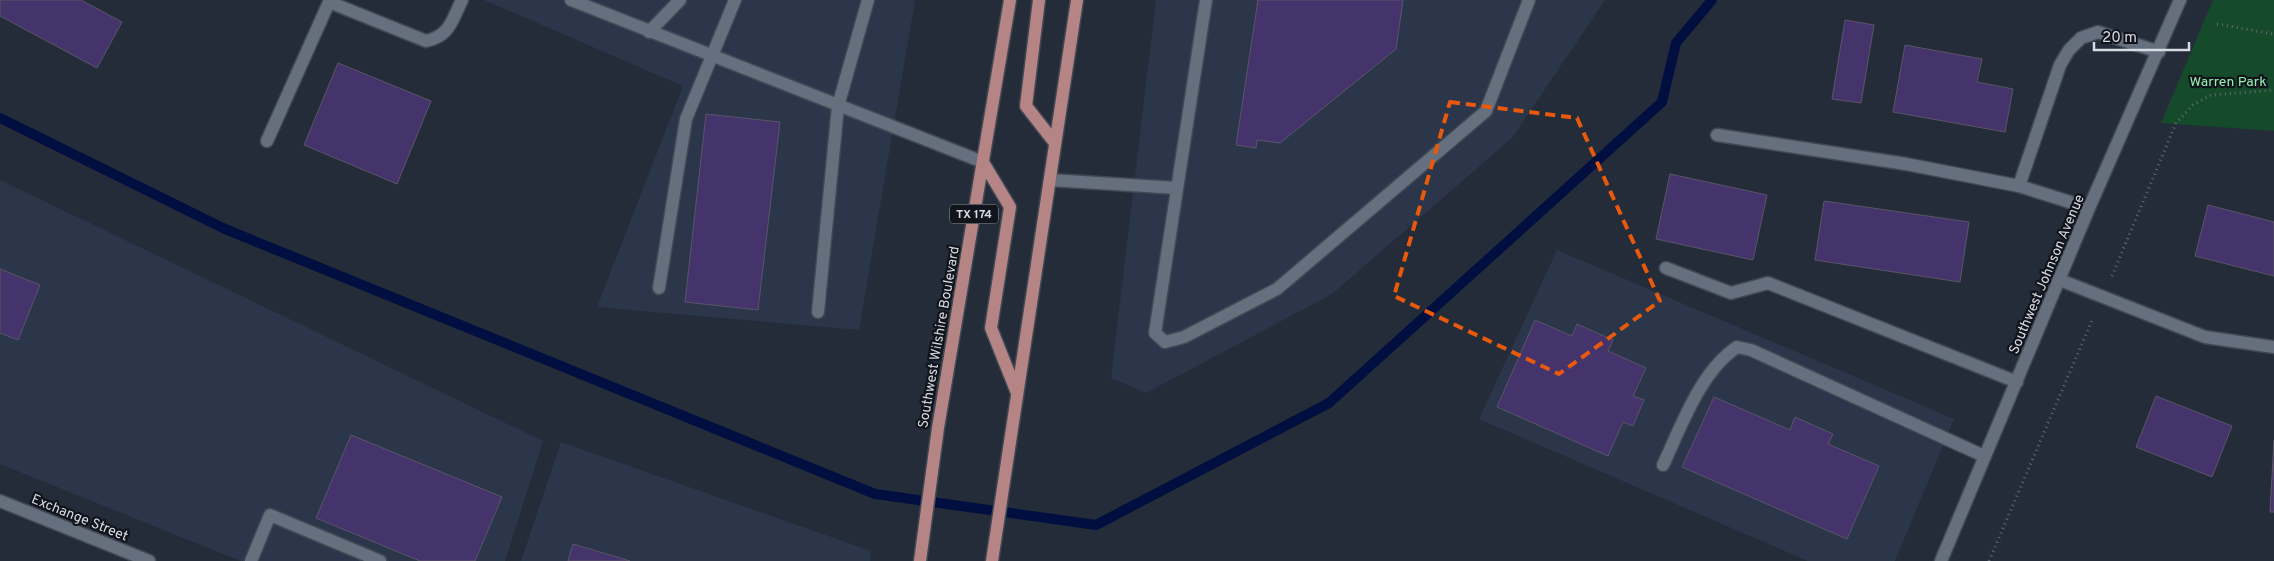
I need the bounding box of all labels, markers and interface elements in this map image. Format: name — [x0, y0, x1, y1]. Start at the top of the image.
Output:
scale bar — [2094, 20, 2189, 52]
text: 20 m — [2102, 29, 2137, 48]
park label: Warren Park — [2189, 74, 2267, 91]
street label: Southwest Johnson Avenue — [2006, 192, 2089, 357]
road number: TX 174 — [950, 204, 998, 223]
street label: Southwest Wilshire Boulevard — [915, 245, 964, 430]
street label: Exchange Street — [29, 491, 130, 546]

